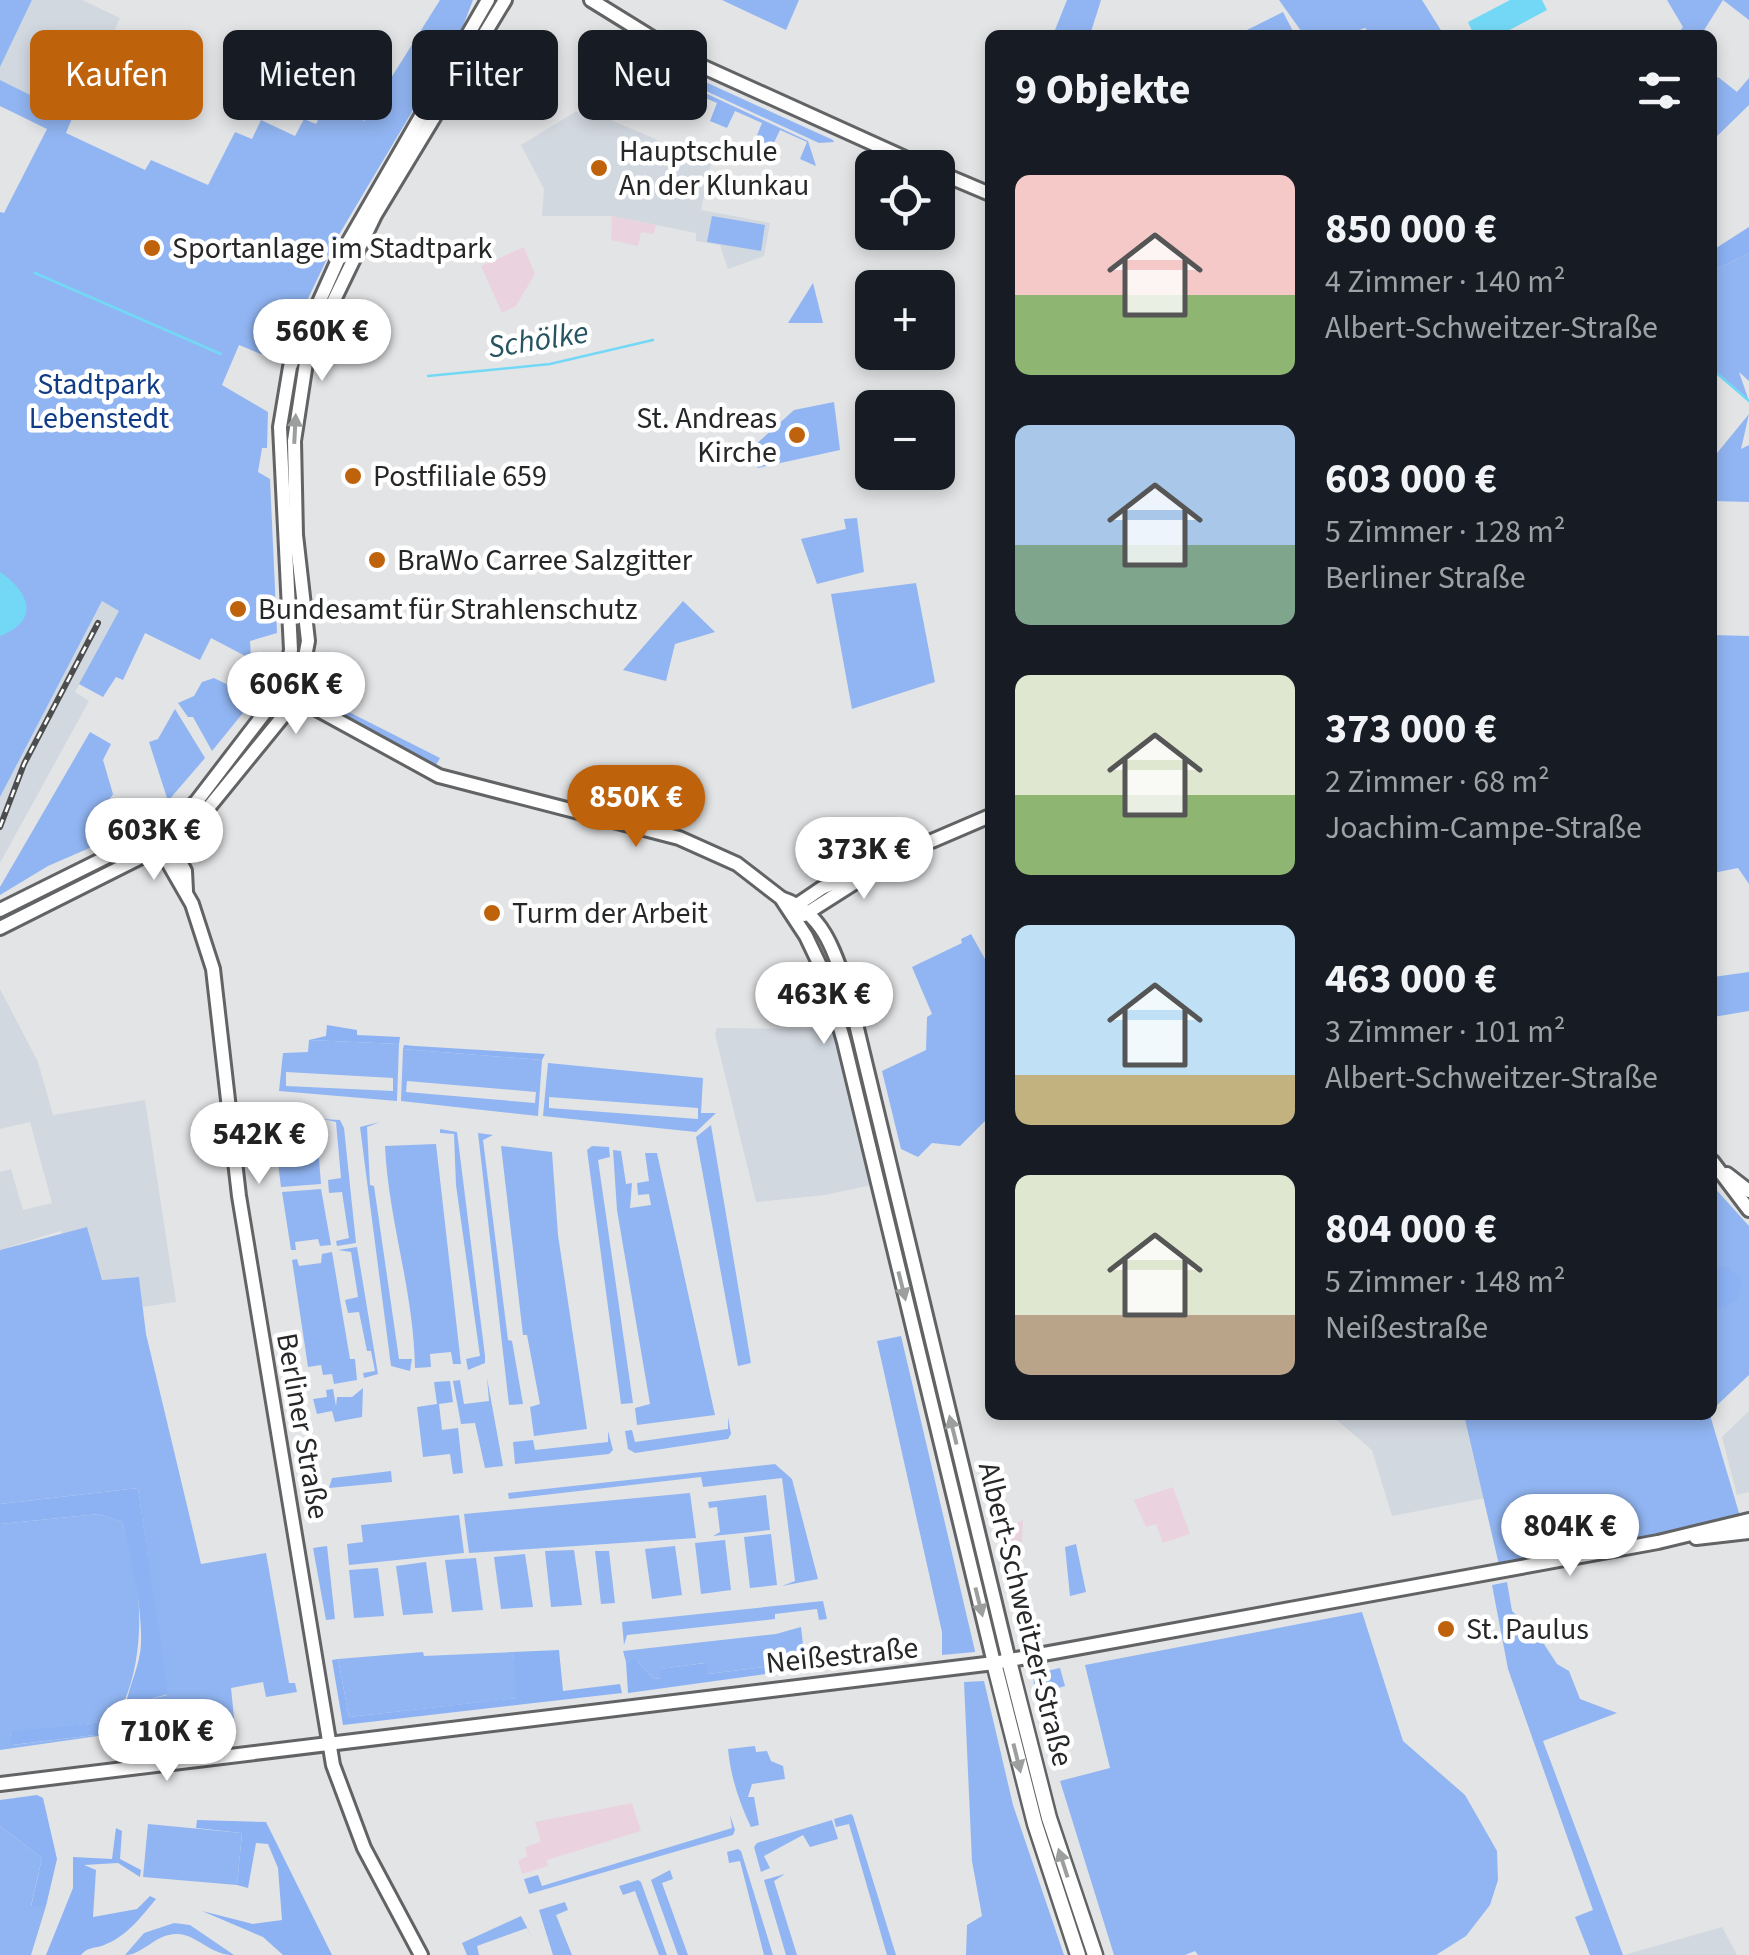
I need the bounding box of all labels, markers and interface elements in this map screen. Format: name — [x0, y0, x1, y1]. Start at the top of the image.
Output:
chip: Kaufen — [30, 30, 203, 120]
chip: Mieten — [223, 30, 392, 120]
chip: Filter — [412, 30, 558, 120]
chip: Neu — [578, 30, 707, 120]
text: 9 Objekte — [1015, 60, 1190, 120]
icon: filters — [1632, 63, 1687, 118]
place label: Hauptschule An der Klunkau — [619, 130, 809, 207]
map controls — [855, 150, 955, 490]
button: locate — [855, 150, 955, 250]
marker: Hauptschule An der Klunkau — [588, 157, 610, 179]
text: 850 000 € — [1325, 199, 1497, 259]
icon: home — [1095, 215, 1215, 335]
place label: Sportanlage im Stadtpark — [172, 227, 492, 270]
marker: Sportanlage im Stadtpark — [141, 237, 163, 259]
text: 4 Zimmer · 140 m² — [1325, 259, 1566, 305]
button: + — [855, 270, 955, 370]
pin: 560K € — [241, 299, 403, 384]
text: Albert-Schweitzer-Straße — [1325, 305, 1658, 351]
text: 560K € — [275, 308, 369, 354]
water label: Schölke — [485, 309, 592, 371]
park label: Stadtpark Lebenstedt — [29, 363, 169, 440]
button: − — [855, 390, 955, 490]
place label: St. Andreas Kirche — [636, 397, 777, 474]
one-way arrow — [287, 412, 303, 444]
marker: St. Andreas Kirche — [786, 424, 808, 446]
text: 603 000 € — [1325, 449, 1497, 509]
place label: Postfiliale 659 — [373, 455, 547, 498]
marker: Postfiliale 659 — [342, 465, 364, 487]
icon: home — [1095, 465, 1215, 585]
text: 5 Zimmer · 128 m² — [1325, 509, 1566, 555]
place label: BraWo Carree Salzgitter — [397, 539, 693, 582]
marker: BraWo Carree Salzgitter — [366, 549, 388, 571]
text: Berliner Straße — [1325, 555, 1526, 601]
place label: Bundesamt für Strahlenschutz — [258, 588, 637, 631]
marker: Bundesamt für Strahlenschutz — [227, 598, 249, 620]
pin: 606K € — [215, 652, 377, 737]
text: 606K € — [249, 661, 343, 707]
text: 373 000 € — [1325, 699, 1497, 759]
icon: home — [1095, 715, 1215, 835]
text: 2 Zimmer · 68 m² — [1325, 759, 1550, 805]
pin: 850K € — [555, 765, 717, 850]
text: 850K € — [589, 774, 683, 820]
pin: 603K € — [73, 798, 235, 883]
text: Joachim-Campe-Straße — [1325, 805, 1642, 851]
text: 603K € — [107, 807, 201, 853]
pin: 373K € — [783, 817, 945, 902]
text: 373K € — [817, 826, 911, 872]
place label: Turm der Arbeit — [512, 892, 708, 935]
marker: Turm der Arbeit — [481, 902, 503, 924]
text: 463 000 € — [1325, 949, 1497, 1009]
pin: 463K € — [743, 962, 905, 1047]
icon: home — [1095, 965, 1215, 1085]
text: 463K € — [777, 971, 871, 1017]
text: 3 Zimmer · 101 m² — [1325, 1009, 1566, 1055]
text: Albert-Schweitzer-Straße — [1325, 1055, 1658, 1101]
pin: 542K € — [178, 1102, 340, 1187]
text: 542K € — [212, 1111, 306, 1157]
text: 804 000 € — [1325, 1199, 1497, 1259]
icon: home — [1095, 1215, 1215, 1335]
text: 5 Zimmer · 148 m² — [1325, 1259, 1566, 1305]
one-way arrow — [895, 1271, 910, 1302]
text: Neißestraße — [1325, 1305, 1488, 1351]
street label: Berliner Straße — [265, 1330, 340, 1522]
one-way arrow — [945, 1414, 960, 1445]
street label: Albert-Schweitzer-Straße — [967, 1457, 1084, 1771]
pin: 804K € — [1489, 1494, 1651, 1579]
text: 804K € — [1523, 1503, 1617, 1549]
one-way arrow — [972, 1587, 987, 1618]
place label: St. Paulus — [1466, 1608, 1589, 1651]
marker: St. Paulus — [1435, 1618, 1457, 1640]
street label: Neißestraße — [764, 1626, 920, 1685]
pin: 710K € — [86, 1699, 248, 1784]
text: 710K € — [120, 1708, 214, 1754]
one-way arrow — [1010, 1743, 1025, 1774]
one-way arrow — [1055, 1847, 1070, 1878]

